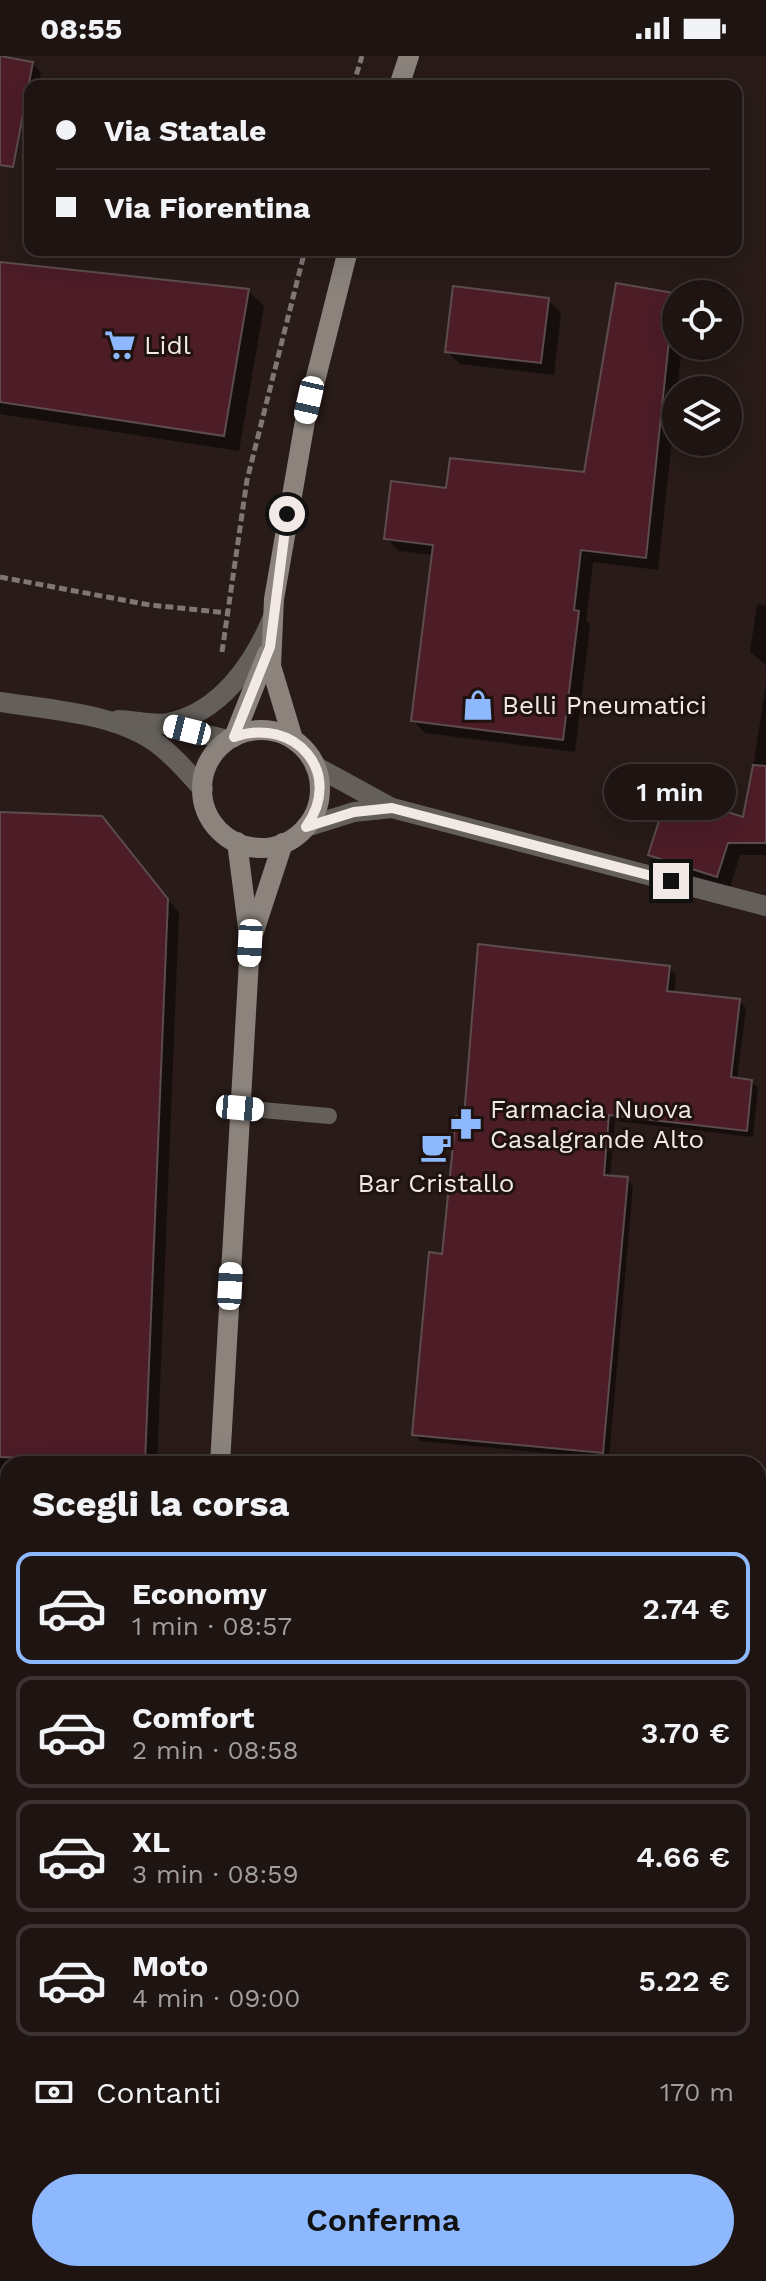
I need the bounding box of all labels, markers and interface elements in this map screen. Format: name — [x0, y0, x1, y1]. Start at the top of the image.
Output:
text: 08:55 — [40, 11, 122, 46]
text: Via Statale — [104, 113, 266, 148]
text: Via Fiorentina — [104, 190, 310, 225]
map controls — [662, 280, 742, 456]
button: locate — [662, 280, 742, 360]
supermarket icon: Lidl — [103, 328, 137, 362]
place label: Lidl — [144, 330, 191, 360]
car — [292, 374, 326, 426]
button: layers — [662, 376, 742, 456]
route start — [269, 496, 305, 532]
shop icon: Belli Pneumatici — [461, 688, 495, 722]
place label: Belli Pneumatici — [502, 690, 707, 720]
car — [161, 713, 213, 747]
callout: 1 min — [605, 765, 737, 821]
text: 1 min — [637, 777, 703, 807]
route end — [653, 863, 689, 899]
car — [237, 918, 263, 968]
car — [215, 1094, 265, 1122]
place label: Farmacia Nuova Casalgrande Alto — [490, 1094, 704, 1154]
pharmacy icon: Farmacia Nuova Casalgrande Alto — [449, 1107, 483, 1141]
cafe icon: Bar Cristallo — [419, 1130, 453, 1164]
place label: Bar Cristallo — [358, 1168, 514, 1198]
car — [217, 1261, 243, 1311]
text: Scegli la corsa — [32, 1483, 289, 1525]
icon: car — [36, 1572, 108, 1644]
text: Economy — [132, 1576, 267, 1611]
text: 2.74 € — [642, 1591, 730, 1626]
text: 1 min · 08:57 — [132, 1611, 292, 1641]
icon: car — [36, 1696, 108, 1768]
text: Comfort — [132, 1700, 254, 1735]
text: 3.70 € — [641, 1715, 730, 1750]
text: 2 min · 08:58 — [132, 1735, 298, 1765]
icon: car — [36, 1820, 108, 1892]
text: XL — [132, 1824, 170, 1859]
text: 4.66 € — [636, 1839, 730, 1874]
text: 3 min · 08:59 — [132, 1859, 298, 1889]
icon: car — [36, 1944, 108, 2016]
text: Moto — [132, 1948, 208, 1983]
text: 5.22 € — [638, 1963, 730, 1998]
text: 4 min · 09:00 — [132, 1983, 300, 2013]
icon: cash — [32, 2070, 76, 2114]
text: Contanti — [96, 2075, 221, 2110]
text: 170 m — [660, 2077, 734, 2107]
button: Conferma — [32, 2174, 734, 2266]

